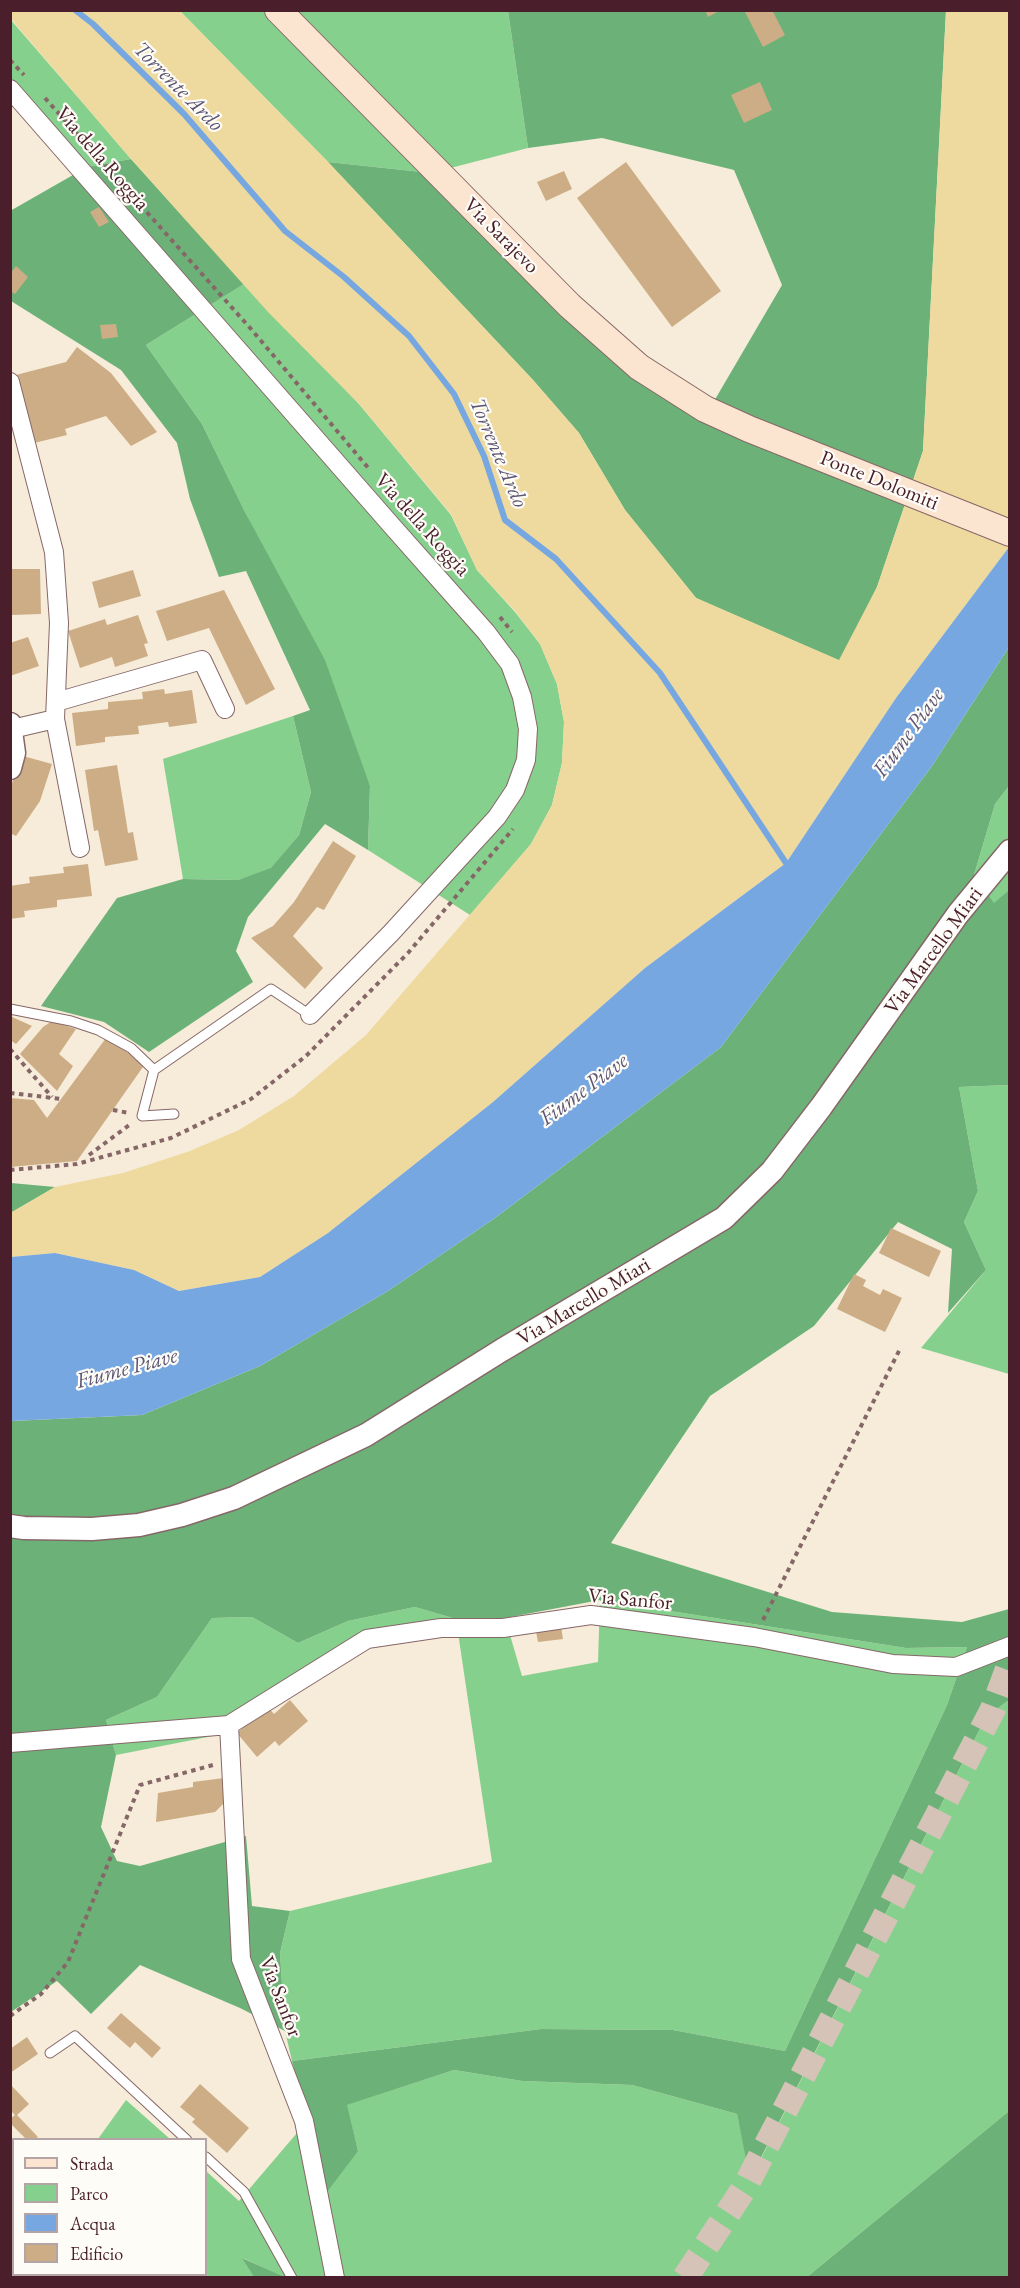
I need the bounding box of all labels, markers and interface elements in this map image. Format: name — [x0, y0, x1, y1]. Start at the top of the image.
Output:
water label: Torrente Ardo — [127, 36, 229, 138]
street label: Via della Roggia — [50, 102, 154, 216]
street label: Via Sarajevo — [458, 193, 544, 279]
water label: Torrente Ardo — [463, 394, 533, 512]
street label: Ponte Dolomiti — [816, 446, 942, 516]
street label: Via della Roggia — [369, 468, 475, 582]
water label: Fiume Piave — [868, 683, 950, 783]
street label: Via Marcello Miari — [879, 883, 989, 1019]
water label: Fiume Piave — [535, 1048, 633, 1132]
street label: Via Marcello Miari — [513, 1252, 655, 1352]
water label: Fiume Piave — [73, 1343, 181, 1395]
street label: Via Sanfor — [587, 1584, 673, 1616]
street label: Via Sanfor — [253, 1953, 307, 2041]
legend — [12, 2138, 207, 2276]
text: Strada — [70, 2152, 114, 2175]
text: Parco — [70, 2182, 108, 2205]
text: Acqua — [70, 2212, 116, 2235]
text: Edificio — [70, 2242, 123, 2265]

